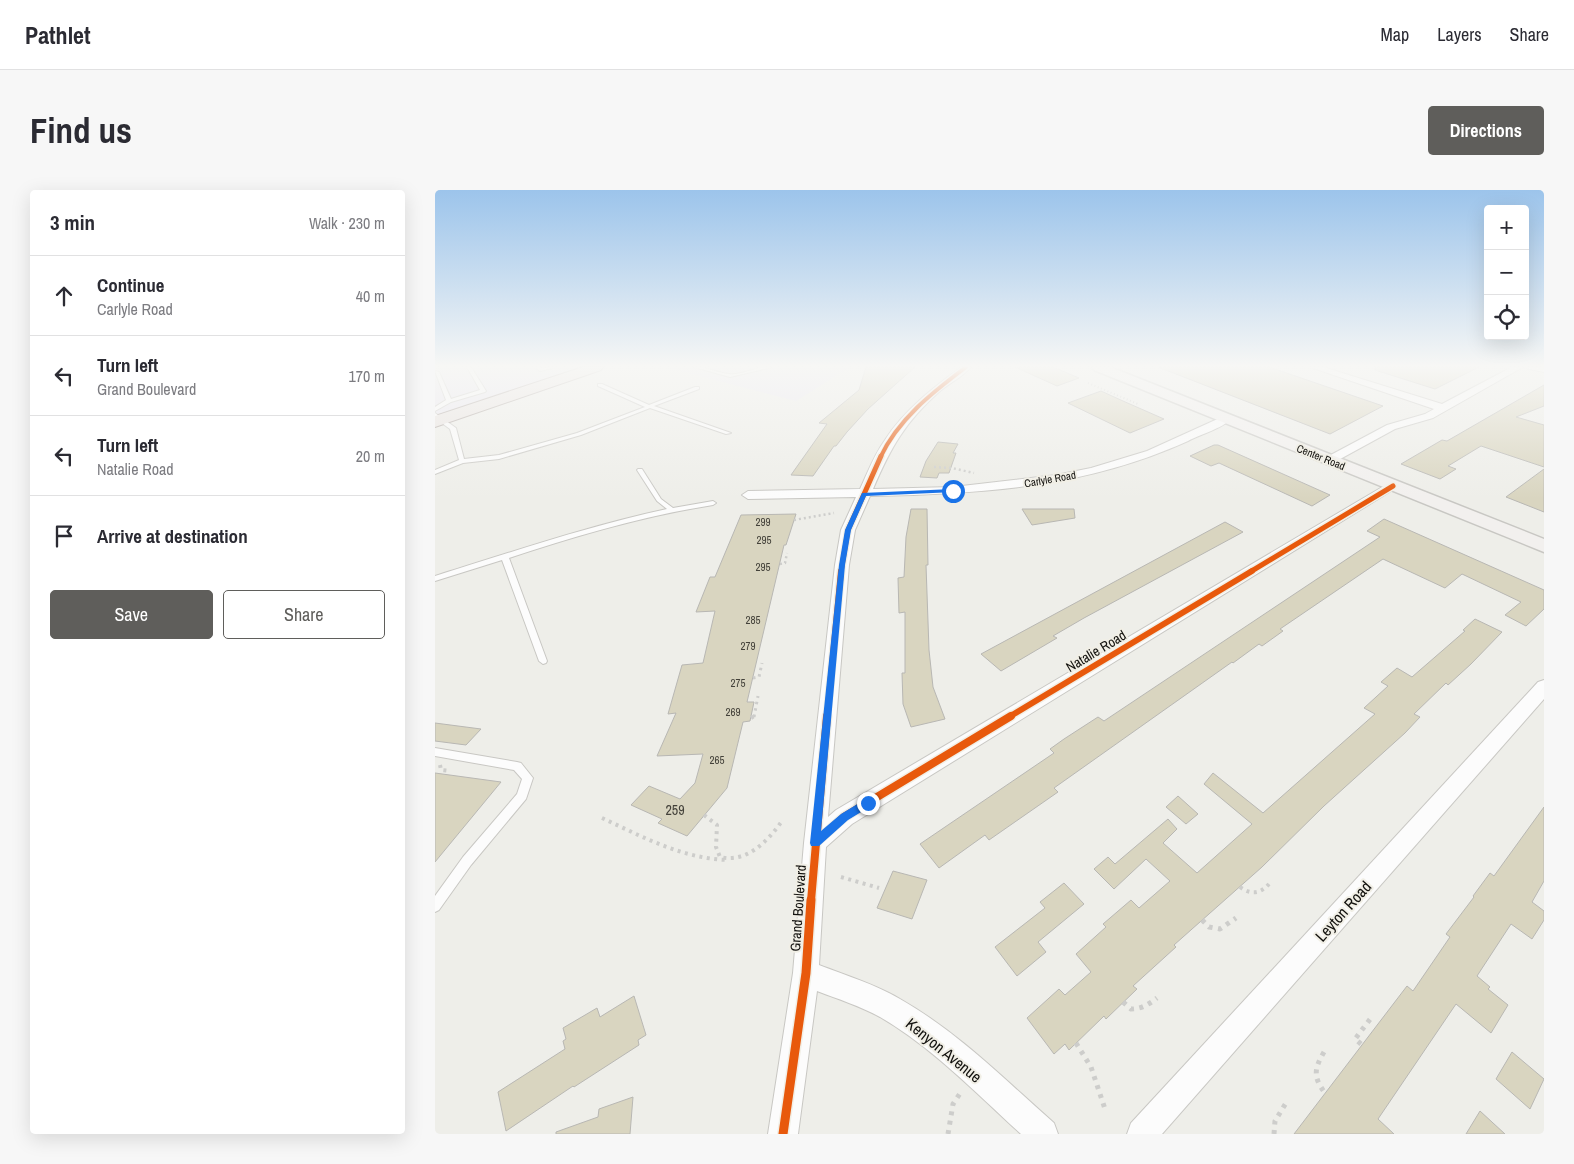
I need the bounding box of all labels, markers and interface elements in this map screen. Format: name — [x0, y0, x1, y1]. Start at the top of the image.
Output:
text: Pathlet — [25, 19, 91, 51]
text: Map — [1381, 22, 1409, 47]
text: Layers — [1437, 22, 1482, 47]
text: Share — [1510, 22, 1549, 47]
button: Directions — [1428, 106, 1544, 155]
text: Find us — [30, 107, 132, 154]
map controls — [1484, 205, 1529, 340]
button: + — [1484, 205, 1529, 250]
text: 3 min — [50, 208, 95, 237]
text: Walk · 230 m — [309, 212, 385, 234]
button: − — [1484, 250, 1529, 295]
text: Continue — [97, 272, 165, 298]
icon: ahead — [50, 282, 78, 310]
text: 40 m — [356, 285, 385, 307]
button: locate — [1484, 295, 1529, 340]
text: Carlyle Road — [97, 298, 173, 320]
text: Turn left — [97, 352, 158, 378]
icon: left — [50, 362, 78, 390]
text: 170 m — [349, 365, 385, 387]
text: Grand Boulevard — [97, 378, 196, 400]
text: Turn left — [97, 432, 158, 458]
street label: Center Road — [1295, 441, 1347, 473]
icon: left — [50, 442, 78, 470]
text: 20 m — [356, 445, 385, 467]
text: Natalie Road — [97, 458, 174, 480]
street label: Carlyle Road — [1023, 468, 1077, 490]
route start — [942, 480, 965, 503]
house number: 299 — [755, 515, 771, 529]
icon: arrive — [50, 522, 78, 550]
text: Arrive at destination — [97, 523, 248, 549]
house number: 295 — [756, 533, 772, 547]
house number: 295 — [755, 560, 771, 574]
button: Save — [50, 590, 213, 639]
button: Share — [223, 590, 385, 639]
house number: 285 — [745, 613, 761, 627]
street label: Natalie Road — [1063, 626, 1129, 676]
house number: 279 — [740, 639, 756, 653]
house number: 275 — [730, 676, 746, 690]
house number: 269 — [725, 705, 741, 719]
house number: 265 — [709, 753, 725, 767]
route end — [857, 792, 880, 815]
house number: 259 — [665, 801, 685, 819]
street label: Grand Boulevard — [786, 864, 810, 952]
street label: Leyton Road — [1310, 876, 1376, 946]
street label: Kenyon Avenue — [901, 1013, 987, 1087]

